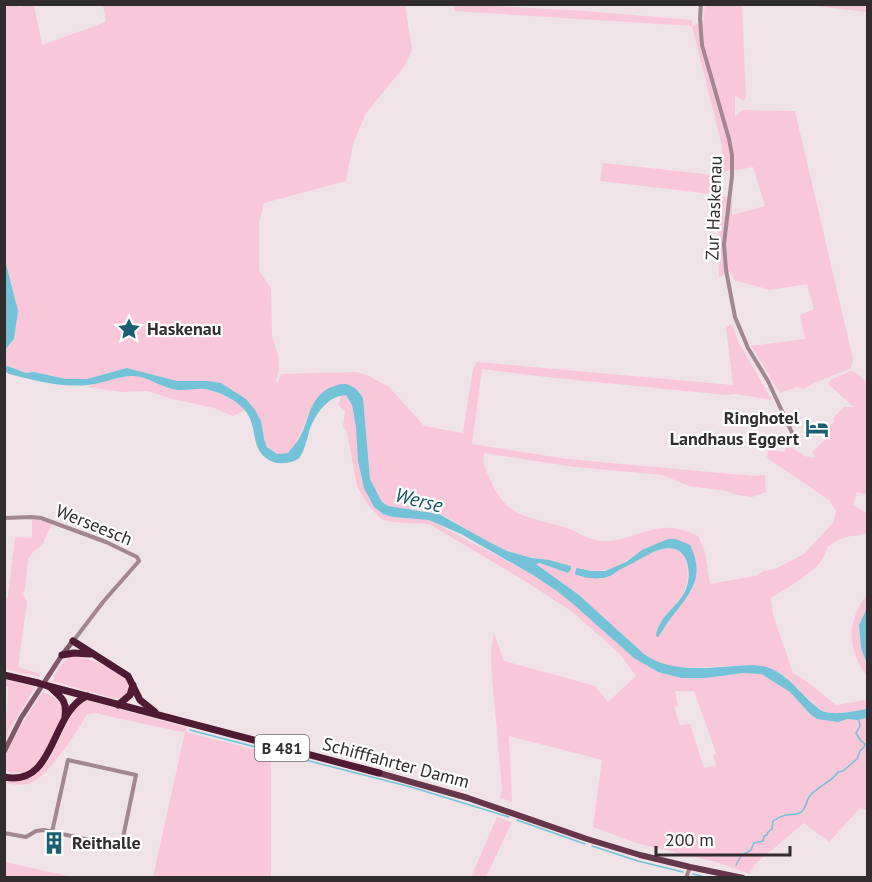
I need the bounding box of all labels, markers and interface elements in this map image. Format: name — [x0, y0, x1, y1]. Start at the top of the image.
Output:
street label: Zur Haskenau — [700, 155, 727, 261]
place icon: Haskenau — [116, 316, 142, 342]
place label: Haskenau — [147, 317, 221, 340]
place label: Ringhotel Landhaus Eggert — [670, 406, 800, 450]
hotel icon: Ringhotel Landhaus Eggert — [804, 415, 830, 441]
water label: Werse — [392, 482, 446, 519]
street label: Werseesch — [53, 499, 136, 550]
street label: Schifffahrter Damm — [320, 732, 472, 793]
road number: B 481 — [255, 735, 309, 761]
scale bar — [656, 819, 790, 857]
text: 200 m — [665, 828, 714, 851]
building icon: Reithalle — [41, 830, 67, 856]
place label: Reithalle — [72, 831, 141, 854]

